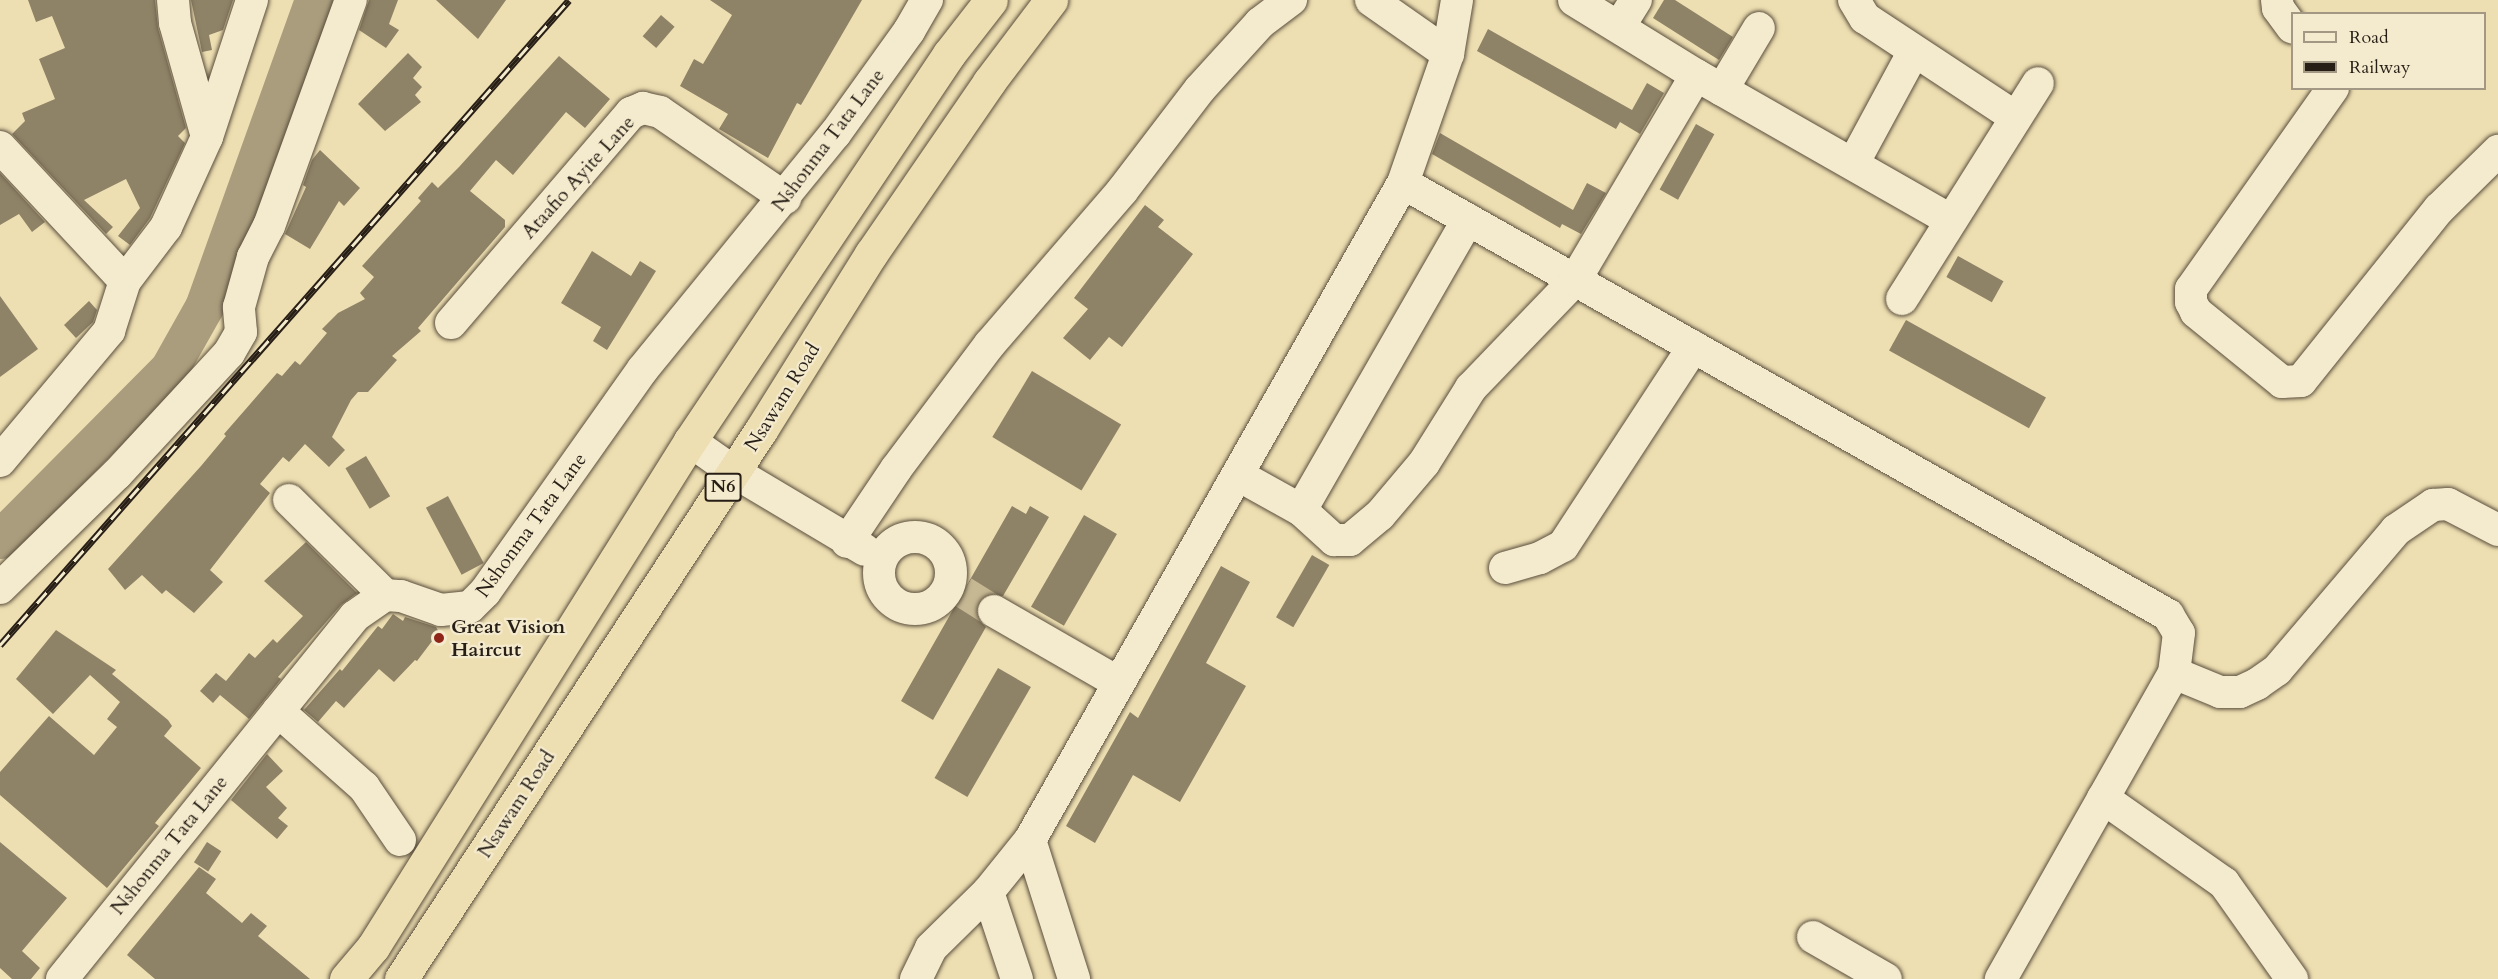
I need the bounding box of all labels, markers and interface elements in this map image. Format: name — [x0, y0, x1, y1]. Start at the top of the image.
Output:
legend — [2291, 12, 2486, 90]
text: Road — [2349, 25, 2389, 50]
text: Railway — [2349, 55, 2411, 80]
street label: Nshonma Tata Lane — [766, 64, 890, 216]
street label: Ataafio Ayite Lane — [516, 110, 640, 244]
street label: Nsawam Road — [739, 338, 825, 456]
street label: Nshonma Tata Lane — [471, 448, 591, 602]
road number: N6 — [704, 472, 742, 502]
place label: Great Vision Haircut — [451, 614, 565, 661]
marker: Great Vision Haircut — [432, 631, 446, 645]
street label: Nsawam Road — [472, 746, 560, 862]
street label: Nshonma Tata Lane — [105, 770, 233, 920]

